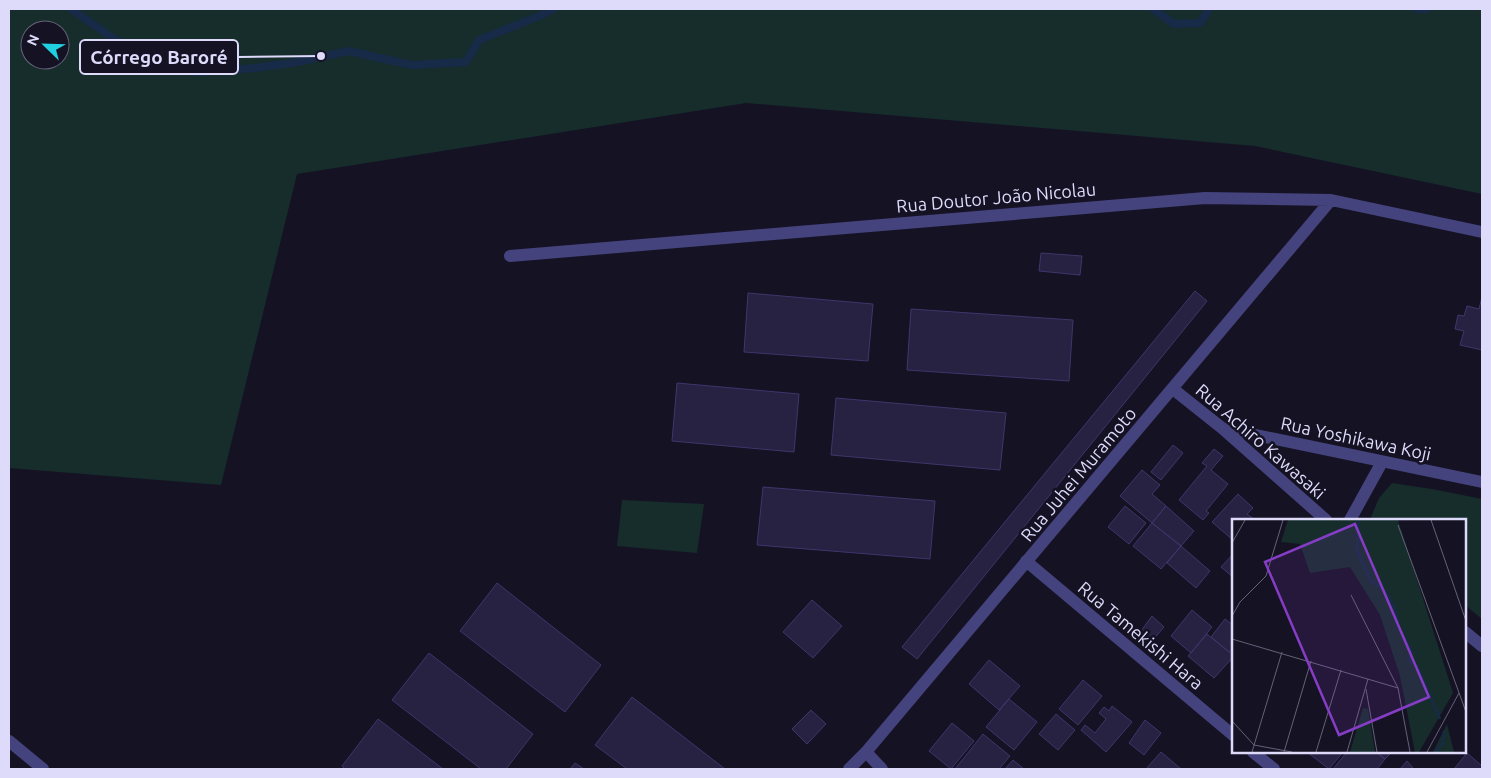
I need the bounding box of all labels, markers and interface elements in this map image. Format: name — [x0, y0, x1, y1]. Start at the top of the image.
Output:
north arrow — [20, 20, 70, 70]
text: N — [24, 32, 42, 48]
callout: Córrego Baroré — [80, 40, 238, 74]
text: Córrego Baroré — [90, 46, 228, 68]
street label: Rua Doutor João Nicolau — [895, 178, 1097, 216]
street label: Rua Achiro Kawasaki — [1192, 379, 1330, 503]
street label: Rua Juhei Muramoto — [1016, 403, 1140, 545]
street label: Rua Yoshikawa Koji — [1279, 412, 1433, 464]
inset map — [1232, 519, 1466, 753]
street label: Rua Tamekishi Hara — [1075, 577, 1207, 693]

